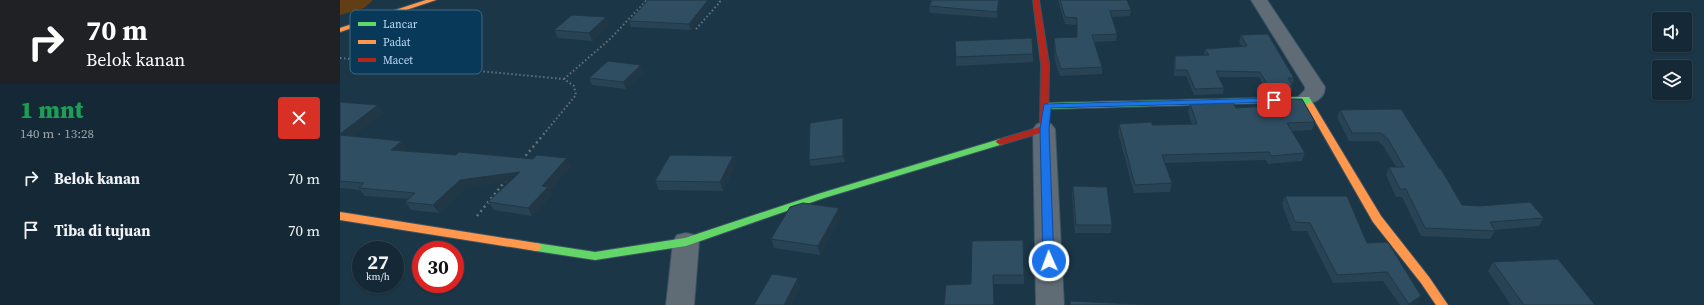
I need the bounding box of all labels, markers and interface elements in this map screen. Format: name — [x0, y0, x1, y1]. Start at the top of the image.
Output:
legend — [350, 10, 482, 74]
text: 70 m — [86, 11, 148, 49]
map controls — [1652, 12, 1692, 100]
button: sound — [1652, 12, 1692, 52]
icon: right — [20, 16, 72, 68]
text: Lancar — [383, 17, 418, 32]
text: Padat — [383, 35, 411, 50]
text: Belok kanan — [86, 47, 185, 72]
text: Macet — [383, 53, 413, 68]
button: layers — [1652, 60, 1692, 100]
pin — [1257, 83, 1291, 117]
icon: arrive — [1263, 89, 1285, 111]
text: 1 mnt — [20, 93, 84, 126]
button: close — [278, 97, 320, 139]
text: 140 m · 13:28 — [20, 125, 94, 142]
icon: right — [20, 167, 42, 189]
text: Belok kanan — [54, 168, 140, 189]
text: 70 m — [288, 168, 320, 189]
icon: arrive — [20, 219, 42, 241]
text: Tiba di tujuan — [54, 220, 150, 241]
text: 70 m — [288, 220, 320, 241]
position arrow — [1028, 240, 1070, 282]
speed limit sign: 30 — [412, 241, 464, 293]
text: 27 — [367, 248, 389, 276]
text: km/h — [366, 270, 390, 283]

